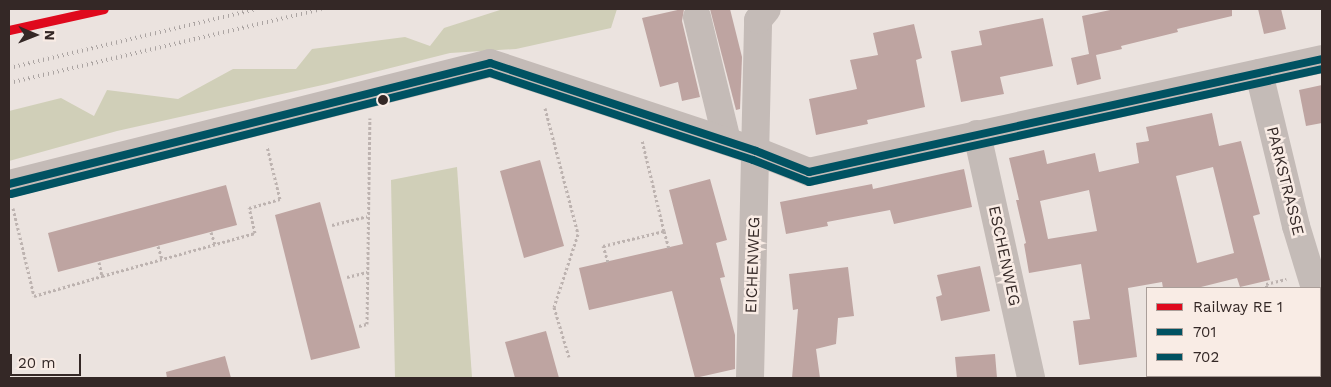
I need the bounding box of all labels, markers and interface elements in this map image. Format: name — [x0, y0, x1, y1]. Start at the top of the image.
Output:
north arrow — [10, 10, 60, 60]
text: N — [42, 30, 58, 41]
unlabelled marker — [378, 95, 388, 105]
street label: PARKSTRASSE — [1262, 125, 1308, 237]
street label: ESCHENWEG — [984, 204, 1024, 308]
street label: EICHENWEG — [742, 216, 764, 314]
legend — [1146, 287, 1321, 377]
text: Railway RE 1 — [1193, 298, 1283, 316]
text: 701 — [1193, 323, 1216, 341]
scale bar — [12, 344, 84, 376]
text: 702 — [1193, 348, 1219, 366]
text: 20 m — [18, 354, 56, 372]

